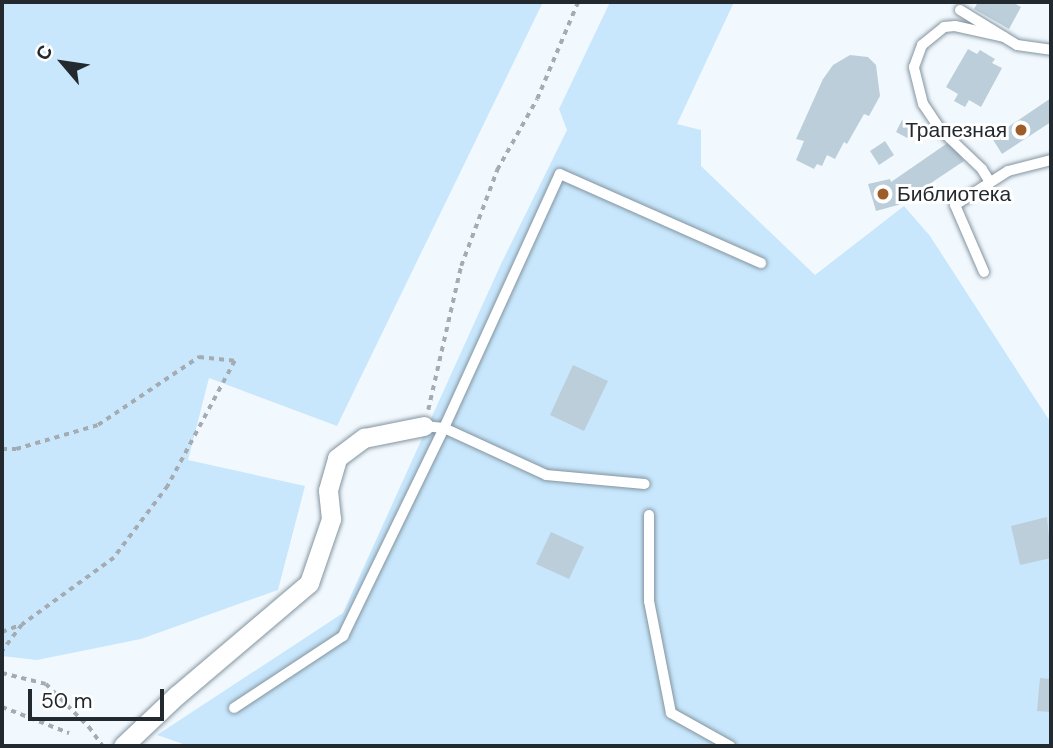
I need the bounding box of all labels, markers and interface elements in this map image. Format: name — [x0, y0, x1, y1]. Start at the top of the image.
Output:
north arrow — [28, 28, 98, 98]
text: С — [30, 41, 58, 65]
place label: Трапезная — [905, 117, 1007, 143]
marker: Трапезная — [1013, 122, 1029, 138]
place label: Библиотека — [897, 181, 1011, 207]
marker: Библиотека — [875, 186, 891, 202]
scale bar — [32, 674, 168, 718]
text: 50 m — [41, 687, 92, 715]

